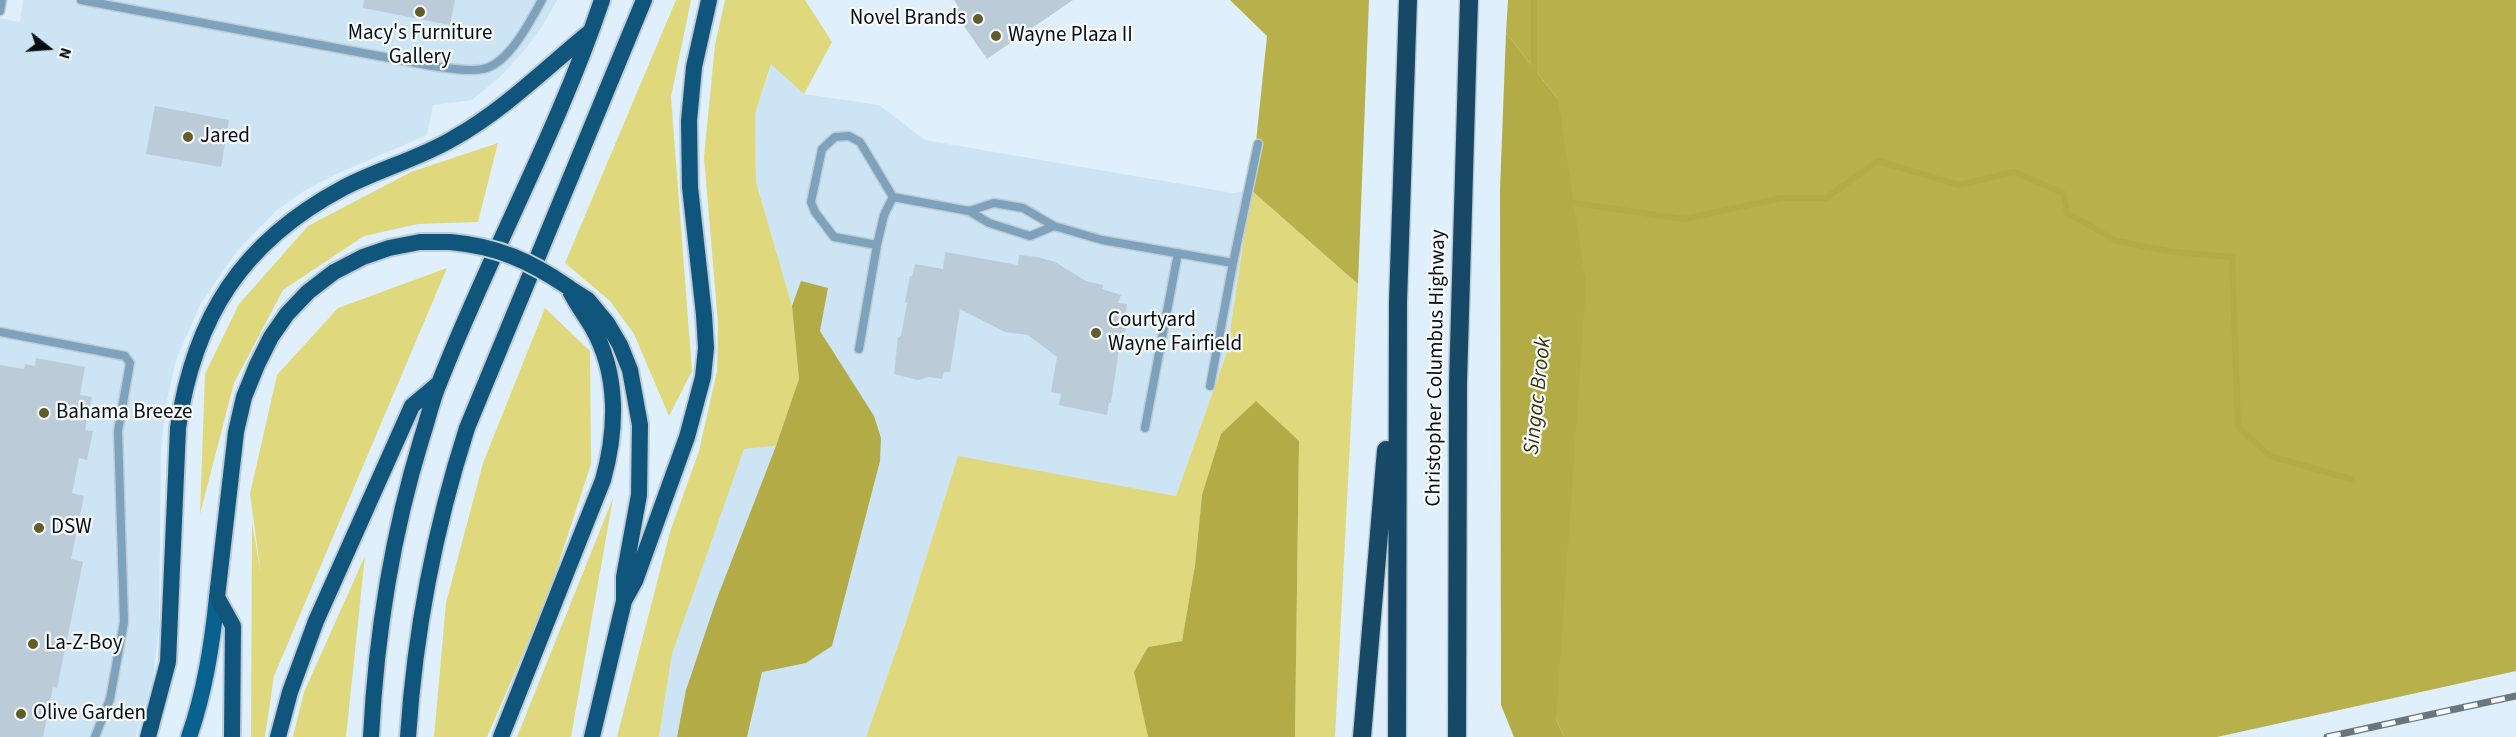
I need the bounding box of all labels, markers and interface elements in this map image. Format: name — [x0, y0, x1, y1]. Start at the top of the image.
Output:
marker: Macy's Furniture Gallery — [413, 5, 427, 19]
place label: Novel Brands — [850, 6, 966, 32]
marker: Novel Brands — [971, 12, 985, 26]
north arrow — [18, 18, 78, 78]
place label: Macy's Furniture Gallery — [348, 21, 492, 71]
place label: Wayne Plaza II — [1008, 23, 1133, 49]
marker: Wayne Plaza II — [989, 29, 1003, 43]
text: N — [53, 45, 77, 62]
place label: Jared — [200, 124, 250, 150]
marker: Jared — [181, 130, 195, 144]
street label: Christopher Columbus Highway — [1422, 229, 1452, 507]
place label: Courtyard Wayne Fairfield — [1108, 308, 1242, 358]
marker: Courtyard Wayne Fairfield — [1089, 326, 1103, 340]
water label: Singac Brook — [1520, 336, 1558, 456]
place label: Bahama Breeze — [56, 400, 193, 426]
marker: Bahama Breeze — [37, 406, 51, 420]
place label: DSW — [51, 515, 92, 541]
marker: DSW — [32, 521, 46, 535]
place label: La-Z-Boy — [45, 631, 122, 657]
marker: La-Z-Boy — [26, 637, 40, 651]
place label: Olive Garden — [33, 701, 146, 727]
marker: Olive Garden — [14, 707, 28, 721]

